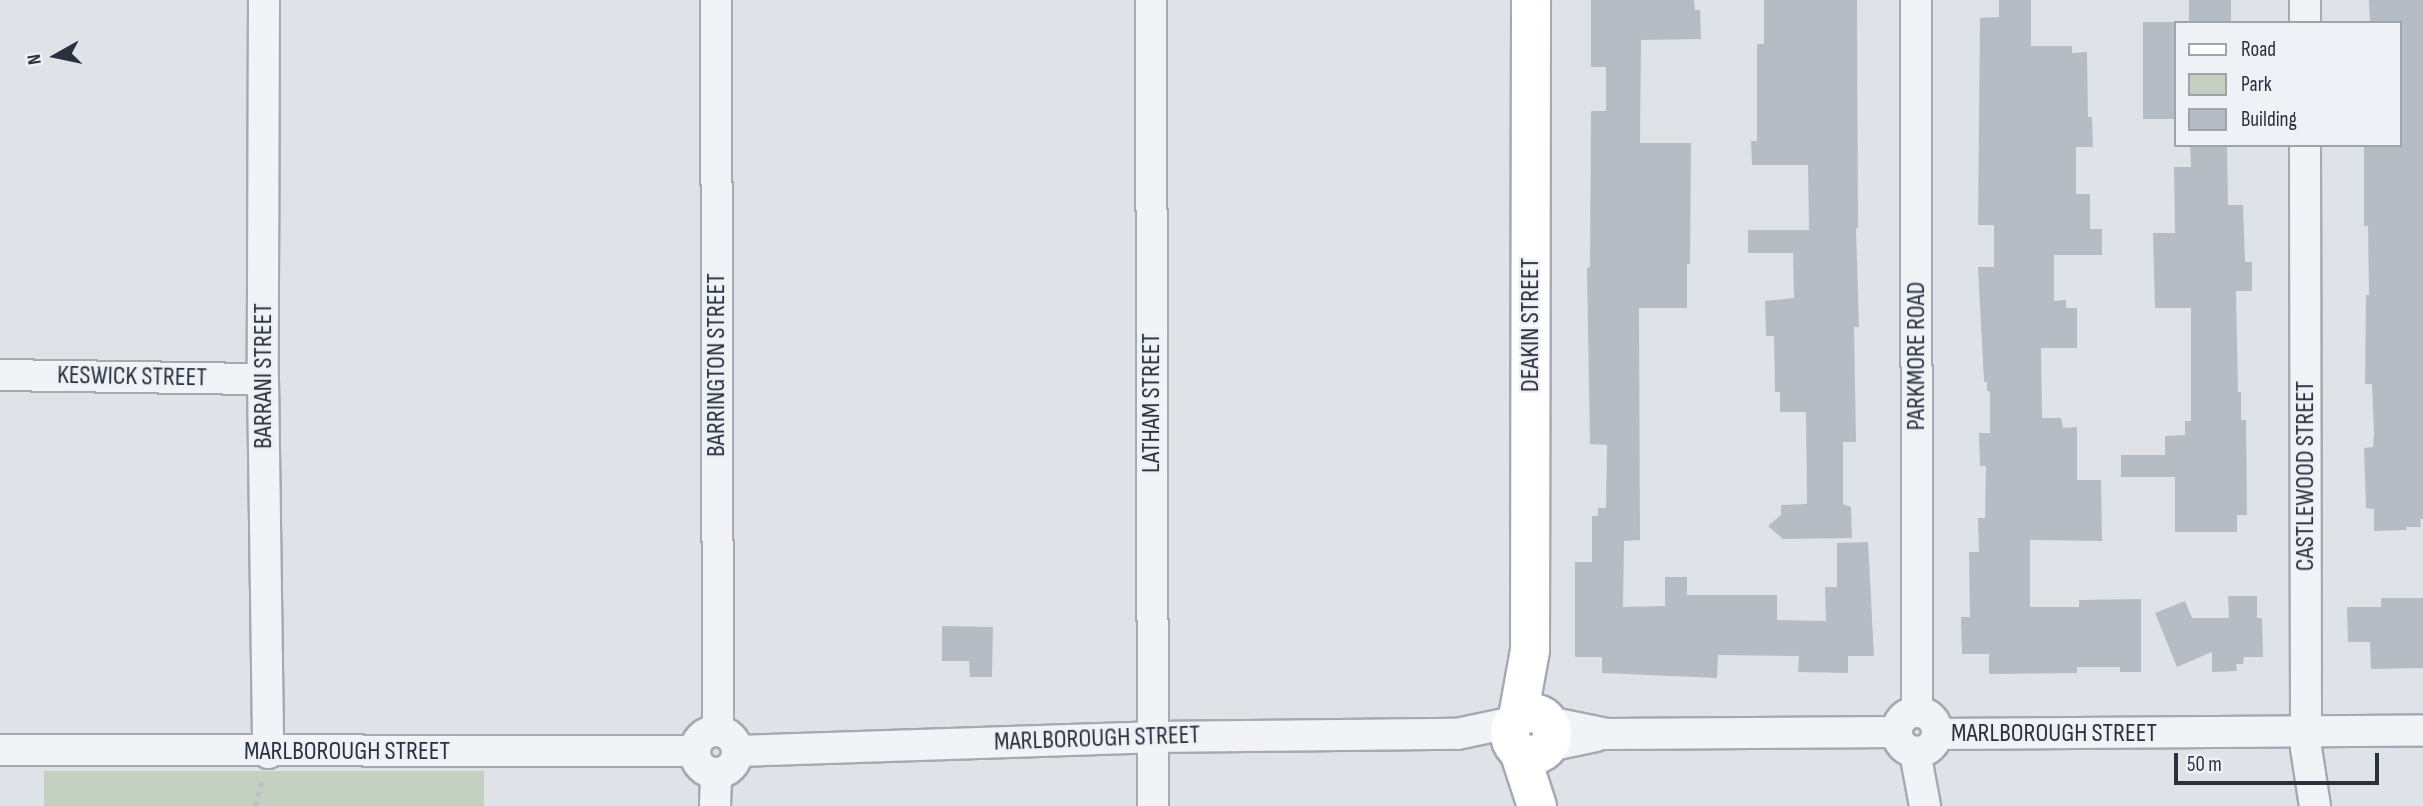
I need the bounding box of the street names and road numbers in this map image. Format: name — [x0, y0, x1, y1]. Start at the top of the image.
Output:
street label: DEAKIN STREET — [1515, 258, 1547, 392]
street label: BARRINGTON STREET — [701, 273, 733, 457]
street label: PARKMORE ROAD — [1901, 282, 1933, 430]
street label: BARRANI STREET — [248, 303, 280, 449]
street label: LATHAM STREET — [1136, 333, 1168, 473]
street label: KESWICK STREET — [57, 360, 207, 394]
street label: CASTLEWOOD STREET — [2290, 381, 2322, 571]
street label: MARLBOROUGH STREET — [1951, 718, 2157, 750]
street label: MARLBOROUGH STREET — [994, 720, 1200, 758]
street label: MARLBOROUGH STREET — [244, 736, 450, 768]

